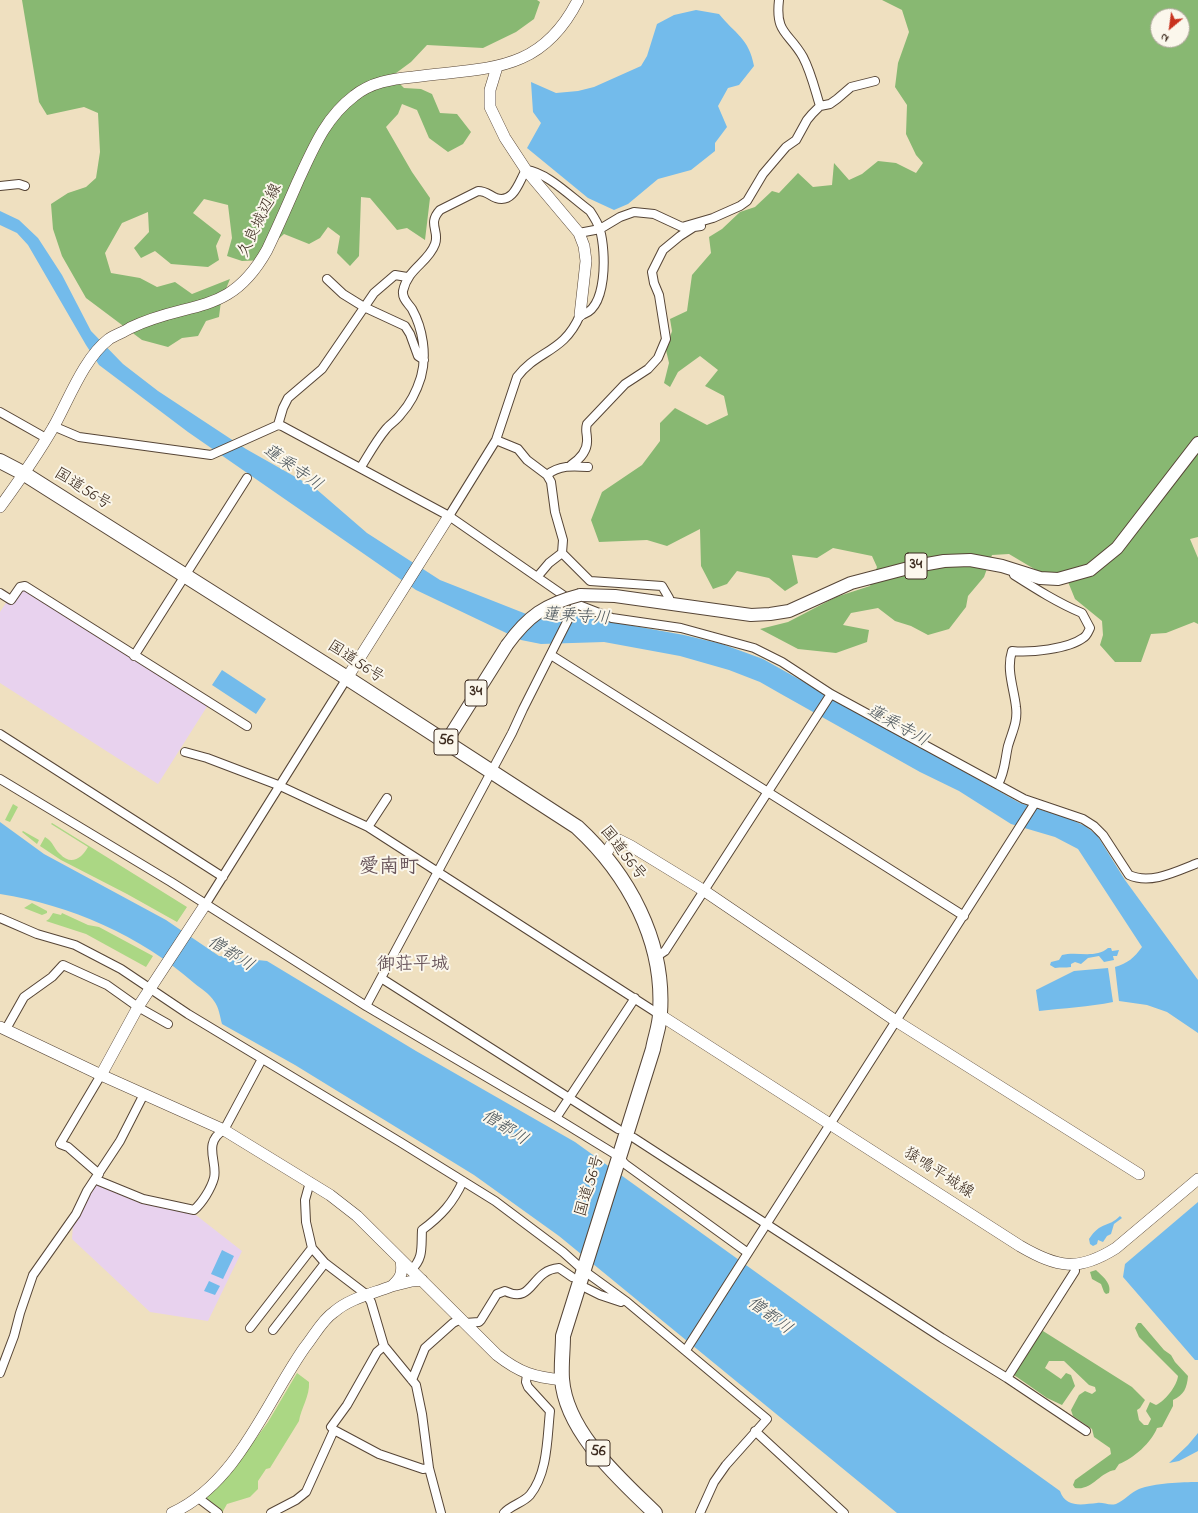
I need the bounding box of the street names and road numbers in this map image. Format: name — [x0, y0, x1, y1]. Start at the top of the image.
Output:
street label: 久良城辺線 — [235, 181, 287, 261]
street label: 国道56号 — [50, 465, 114, 515]
road number: 34 — [905, 553, 927, 579]
street label: 国道56号 — [323, 637, 387, 689]
road number: 34 — [465, 680, 487, 706]
road number: 56 — [434, 729, 458, 755]
street label: 国道56号 — [595, 823, 649, 885]
street label: 猿鳴平城線 — [899, 1144, 977, 1204]
street label: 国道56号 — [572, 1152, 610, 1220]
road number: 56 — [586, 1440, 610, 1466]

